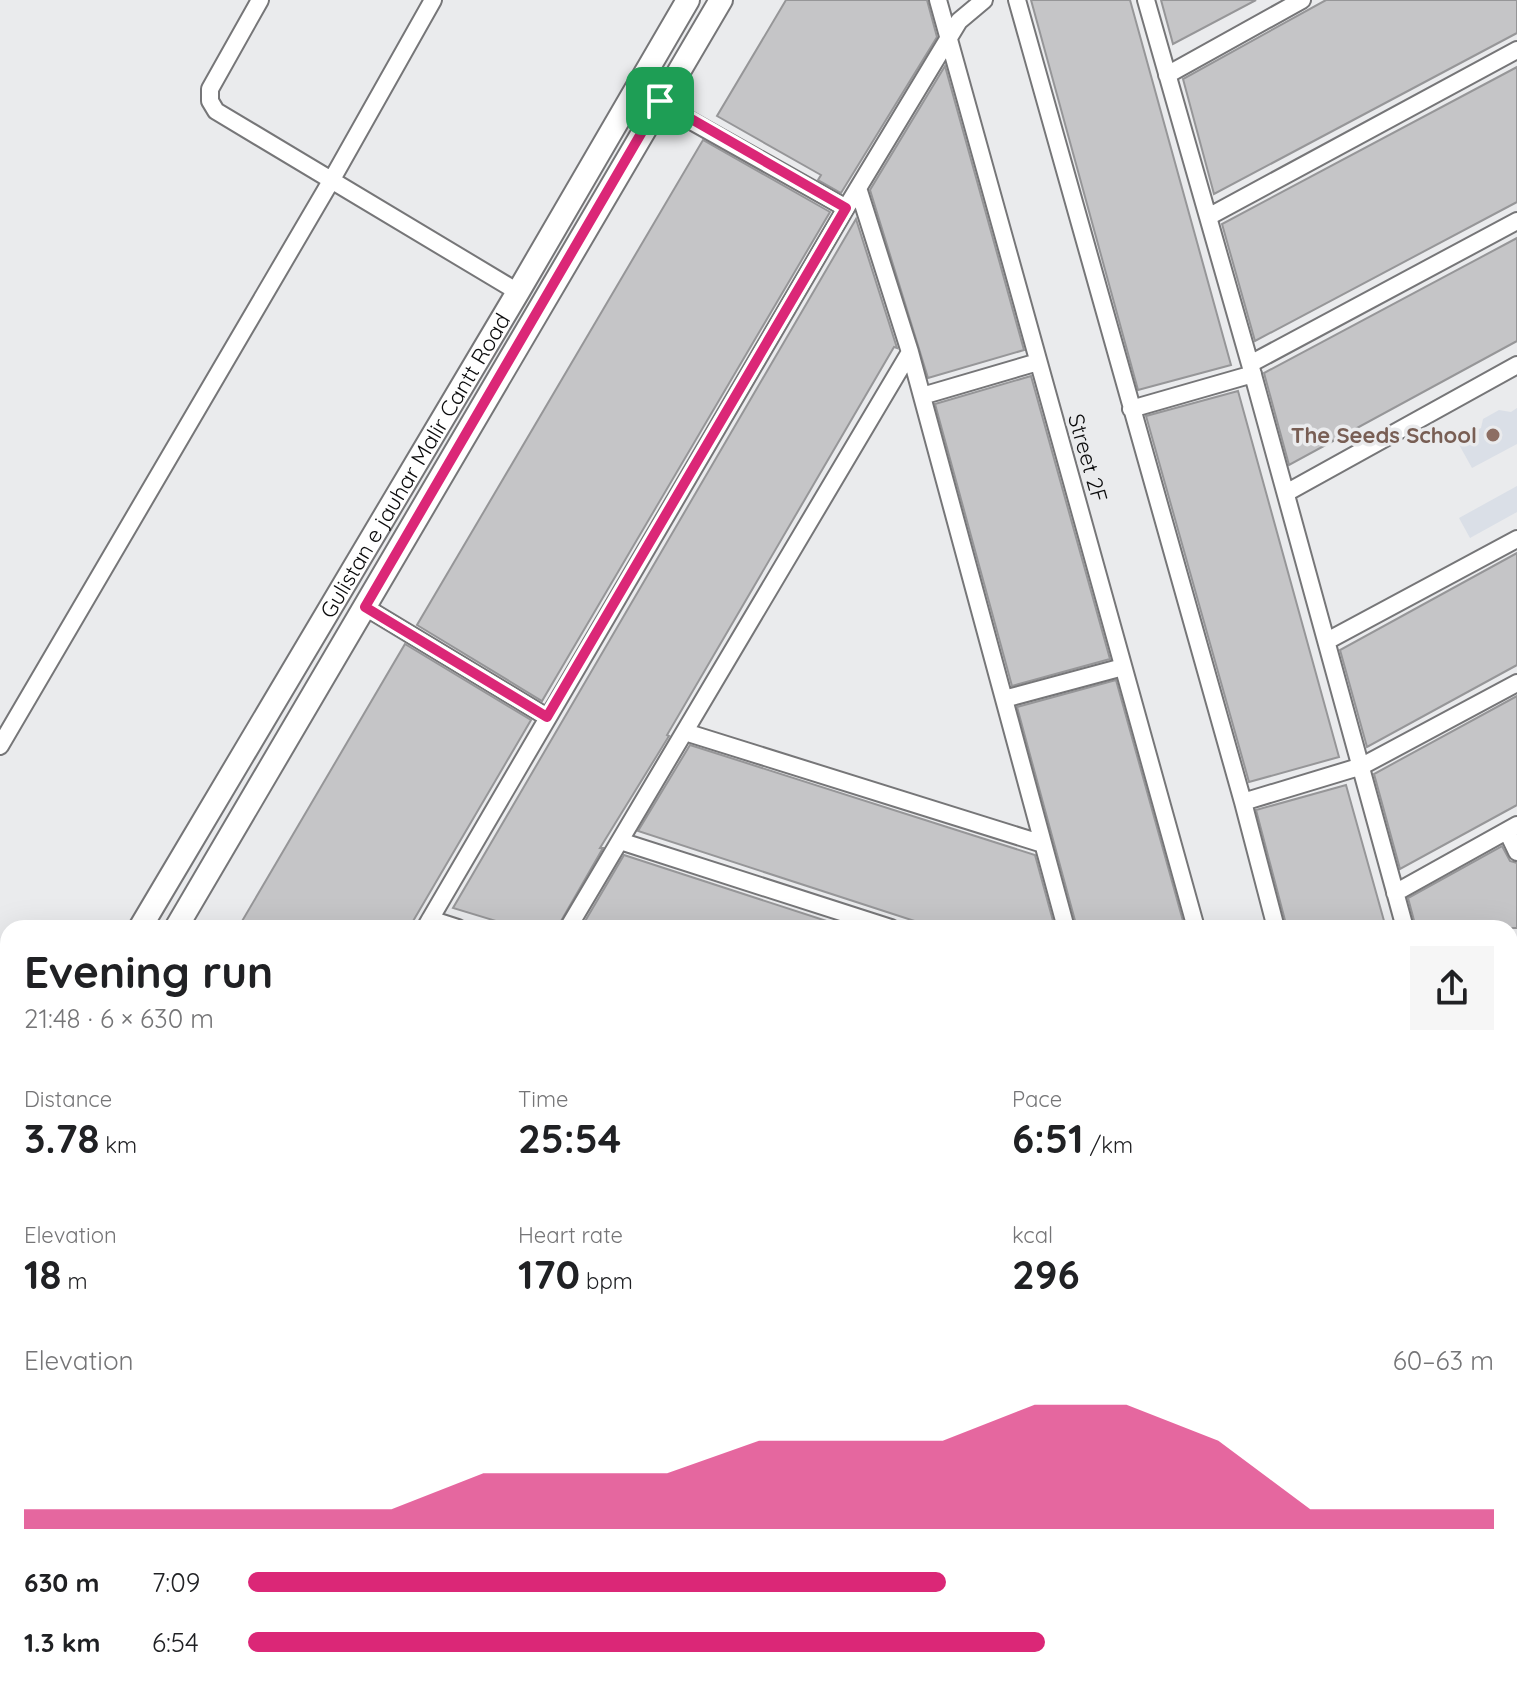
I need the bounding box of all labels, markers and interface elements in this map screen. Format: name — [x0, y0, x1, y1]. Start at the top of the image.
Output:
pin — [626, 67, 694, 135]
icon: arrive — [638, 79, 682, 123]
street label: Gulistan e jauhar Malir Cantt Road — [313, 308, 516, 623]
street label: Street 2F — [1062, 411, 1114, 505]
place label: The Seeds School — [1291, 421, 1477, 449]
marker: The Seeds School — [1484, 426, 1502, 444]
text: Evening run — [24, 944, 273, 999]
button: share — [1410, 946, 1494, 1030]
text: 21:48 · 6 × 630 m — [24, 1002, 214, 1035]
text: Distance — [24, 1085, 112, 1113]
text: Time — [518, 1085, 569, 1113]
text: Pace — [1012, 1085, 1062, 1113]
text: 3.78 — [24, 1113, 99, 1163]
text: 25:54 — [518, 1113, 621, 1163]
text: 6:51 — [1012, 1113, 1084, 1163]
text: km — [99, 1131, 137, 1159]
text: /km — [1084, 1131, 1133, 1159]
text: Elevation — [24, 1221, 117, 1249]
text: Heart rate — [518, 1221, 623, 1249]
text: kcal — [1012, 1221, 1053, 1249]
text: 18 — [24, 1249, 61, 1299]
text: 170 — [518, 1249, 580, 1299]
text: 296 — [1012, 1249, 1080, 1299]
text: m — [61, 1267, 88, 1295]
text: bpm — [580, 1267, 633, 1295]
text: Elevation — [24, 1344, 134, 1377]
text: 60–63 m — [1393, 1344, 1494, 1377]
text: 630 m — [24, 1566, 100, 1599]
text: 7:09 — [152, 1566, 200, 1599]
text: 1.3 km — [24, 1626, 101, 1659]
text: 6:54 — [152, 1626, 199, 1659]

